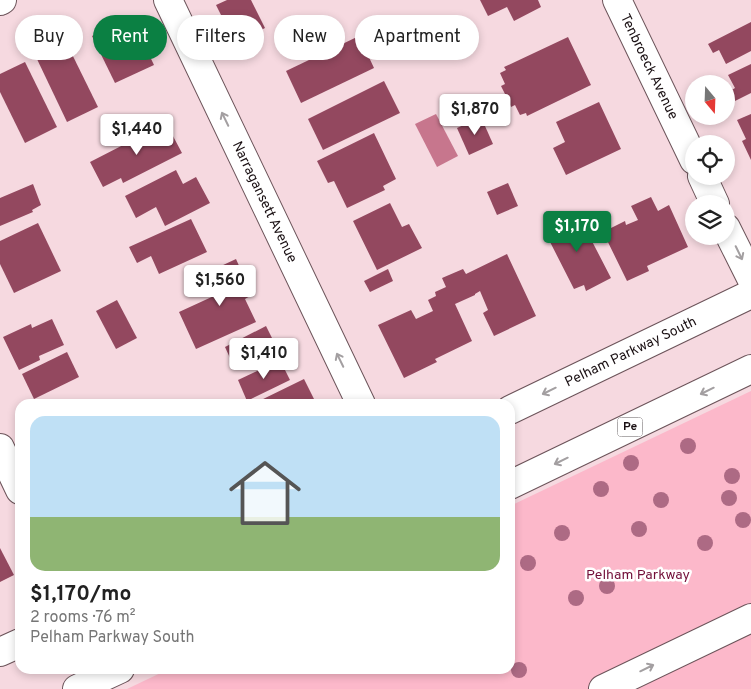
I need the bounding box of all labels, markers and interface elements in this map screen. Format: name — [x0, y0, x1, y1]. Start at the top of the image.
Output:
street label: Tenbroeck Avenue — [616, 11, 682, 122]
chip: Buy — [15, 15, 83, 60]
chip: Rent — [93, 15, 167, 60]
chip: Filters — [177, 15, 264, 60]
chip: New — [274, 15, 345, 60]
chip: Apartment — [355, 15, 479, 60]
north arrow — [685, 75, 735, 125]
map controls — [685, 75, 735, 245]
pin: $1,870 — [434, 94, 516, 136]
text: $1,870 — [450, 100, 500, 120]
one-way arrow — [219, 111, 229, 126]
pin: $1,440 — [96, 114, 178, 156]
text: $1,440 — [111, 120, 163, 140]
button: locate — [685, 135, 735, 185]
street label: Narragansett Avenue — [228, 139, 301, 266]
button: layers — [685, 195, 735, 245]
pin: $1,170 — [536, 210, 618, 253]
text: $1,170 — [554, 217, 600, 237]
one-way arrow — [734, 245, 744, 260]
pin: $1,560 — [179, 264, 261, 307]
text: $1,560 — [195, 271, 245, 291]
street label: Pelham Parkway South — [562, 313, 699, 391]
pin: $1,410 — [223, 338, 305, 380]
text: $1,410 — [240, 344, 288, 364]
one-way arrow — [335, 353, 344, 368]
one-way arrow — [542, 386, 557, 396]
one-way arrow — [700, 386, 715, 396]
road number: Pe — [618, 418, 642, 437]
icon: home — [220, 448, 310, 538]
one-way arrow — [553, 456, 568, 466]
park label: Pelham Parkway — [586, 567, 690, 584]
text: $1,170/mo — [30, 581, 131, 608]
text: 2 rooms · 76 m² — [30, 608, 136, 628]
text: Pelham Parkway South — [30, 628, 195, 648]
one-way arrow — [639, 663, 654, 672]

